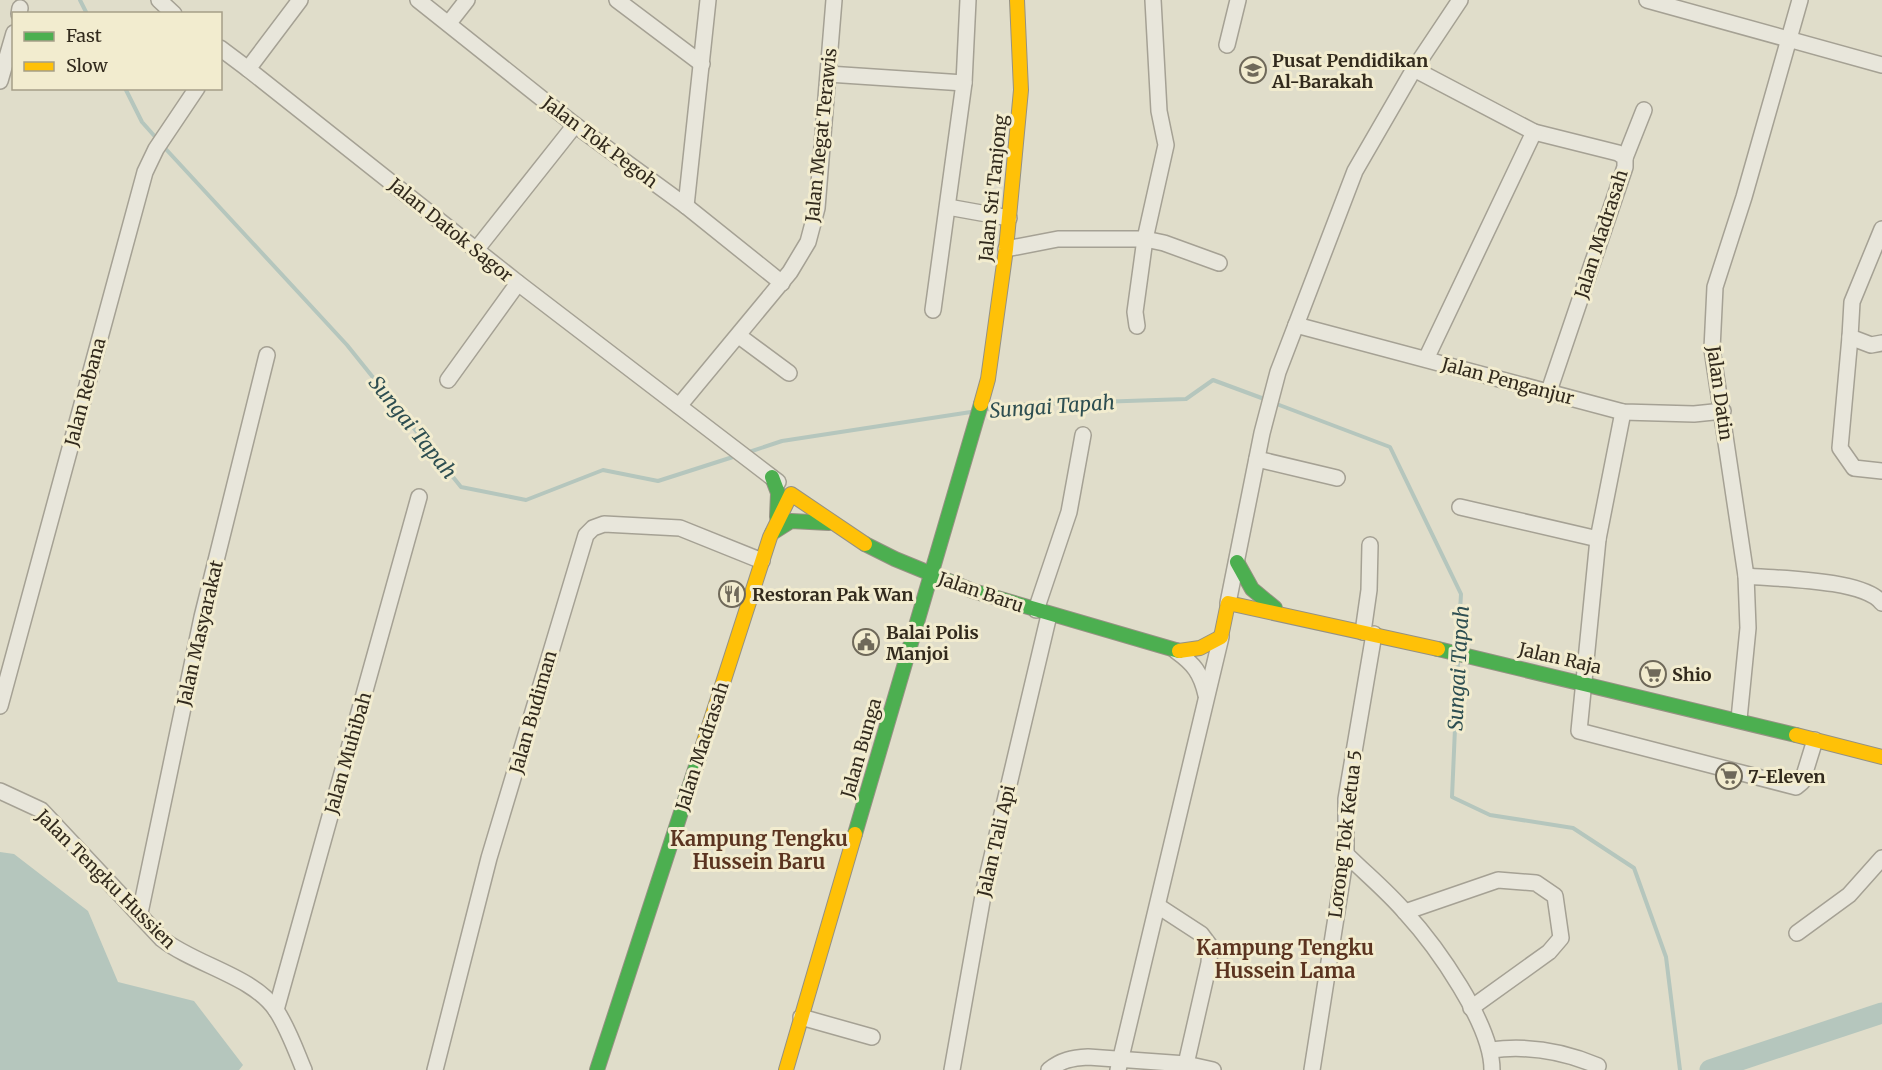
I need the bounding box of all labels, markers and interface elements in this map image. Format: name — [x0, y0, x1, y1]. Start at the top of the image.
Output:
legend — [12, 12, 222, 90]
text: Fast — [66, 24, 102, 47]
street label: Jalan Megat Terawis — [800, 47, 842, 224]
place label: Pusat Pendidikan Al-Barakah — [1271, 49, 1428, 93]
text: Slow — [66, 54, 109, 77]
school or university icon: Pusat Pendidikan Al-Barakah — [1238, 55, 1268, 85]
street label: Jalan Tok Pegoh — [537, 90, 662, 193]
street label: Jalan Sri Tanjong — [974, 113, 1012, 264]
street label: Jalan Madrasah — [1569, 167, 1633, 302]
street label: Jalan Datok Sagor — [384, 172, 518, 287]
street label: Jalan Rebana — [59, 335, 111, 450]
street label: Jalan Datin — [1702, 343, 1738, 442]
street label: Jalan Penganjur — [1438, 352, 1577, 410]
water label: Sungai Tapah — [364, 370, 462, 484]
water label: Sungai Tapah — [989, 389, 1115, 423]
street label: Jalan Masyarakat — [172, 558, 228, 709]
street label: Jalan Baru — [934, 566, 1027, 617]
restaurant icon: Restoran Pak Wan — [717, 579, 747, 609]
place label: Restoran Pak Wan — [752, 583, 913, 606]
water label: Sungai Tapah — [1442, 605, 1474, 731]
place label: Balai Polis Manjoi — [886, 621, 979, 665]
public building icon: Balai Polis Manjoi — [851, 627, 881, 657]
street label: Jalan Raja — [1515, 637, 1604, 679]
street label: Jalan Budiman — [504, 648, 562, 777]
supermarket icon: Shio — [1638, 659, 1668, 689]
place label: Shio — [1672, 663, 1712, 686]
street label: Jalan Madrasah — [670, 679, 734, 814]
street label: Jalan Muhibah — [319, 689, 376, 818]
street label: Jalan Bunga — [835, 695, 886, 802]
street label: Lorong Tok Ketua 5 — [1323, 749, 1367, 919]
supermarket icon: 7-Eleven — [1714, 761, 1744, 791]
place label: 7-Eleven — [1748, 765, 1826, 788]
street label: Jalan Tali Api — [972, 783, 1020, 900]
street label: Jalan Tengku Hussien — [31, 804, 181, 954]
district label: Kampung Tengku Hussein Baru — [670, 826, 848, 874]
district label: Kampung Tengku Hussein Lama — [1196, 935, 1374, 983]

